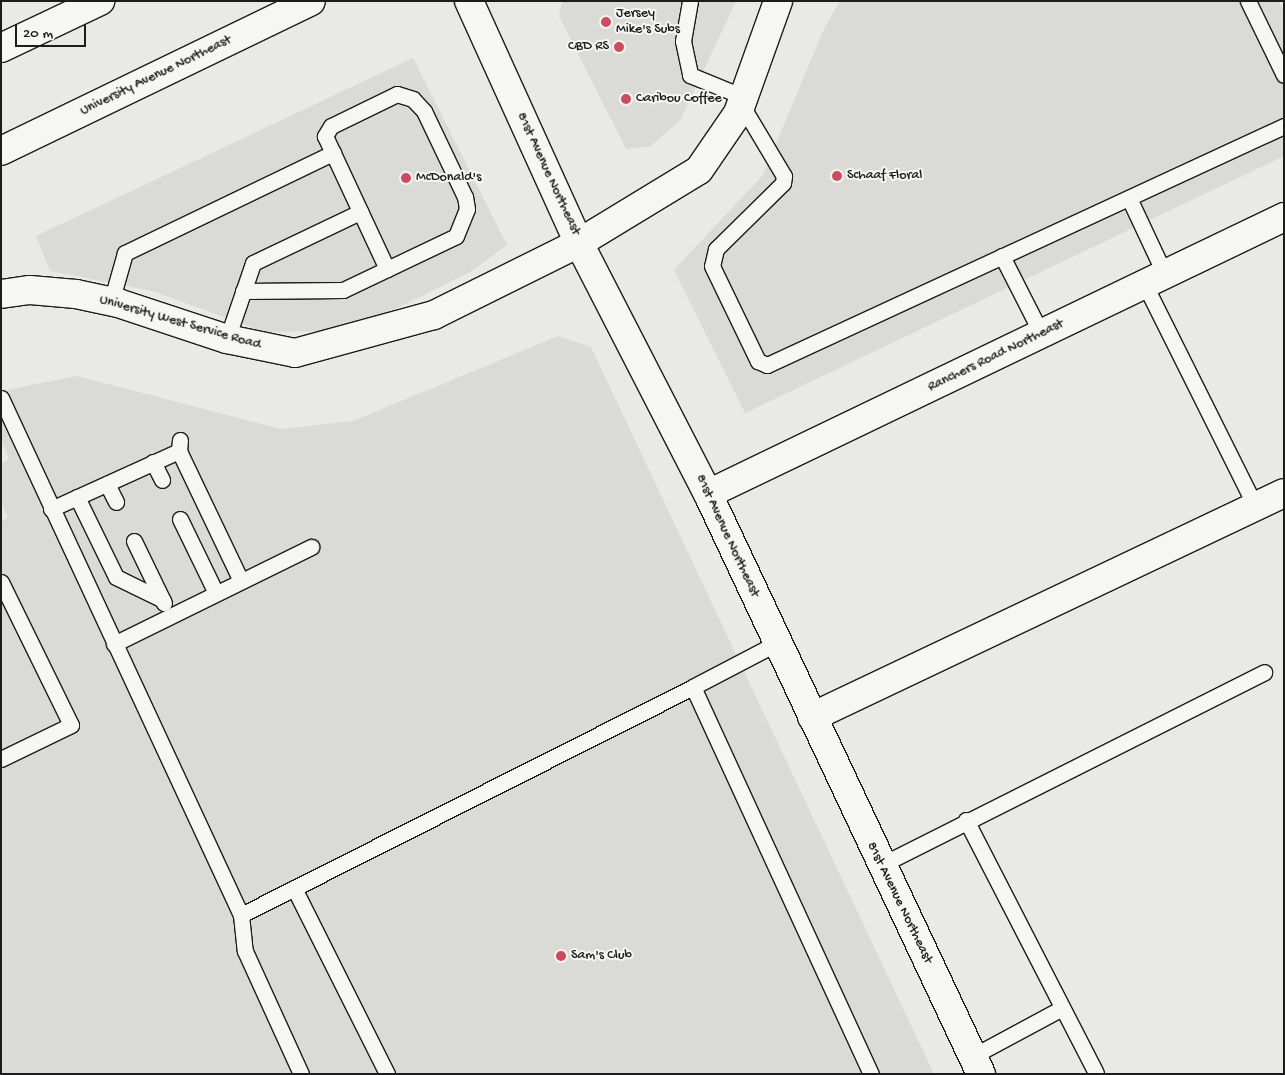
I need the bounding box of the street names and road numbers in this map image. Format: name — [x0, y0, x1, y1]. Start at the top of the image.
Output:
street label: University Avenue Northeast — [78, 32, 234, 120]
street label: 81st Avenue Northeast — [512, 110, 584, 238]
street label: University West Service Road — [97, 292, 263, 354]
street label: Ranchers Road Northeast — [925, 316, 1067, 396]
street label: 81st Avenue Northeast — [691, 472, 763, 600]
street label: 81st Avenue Northeast — [862, 839, 936, 967]

